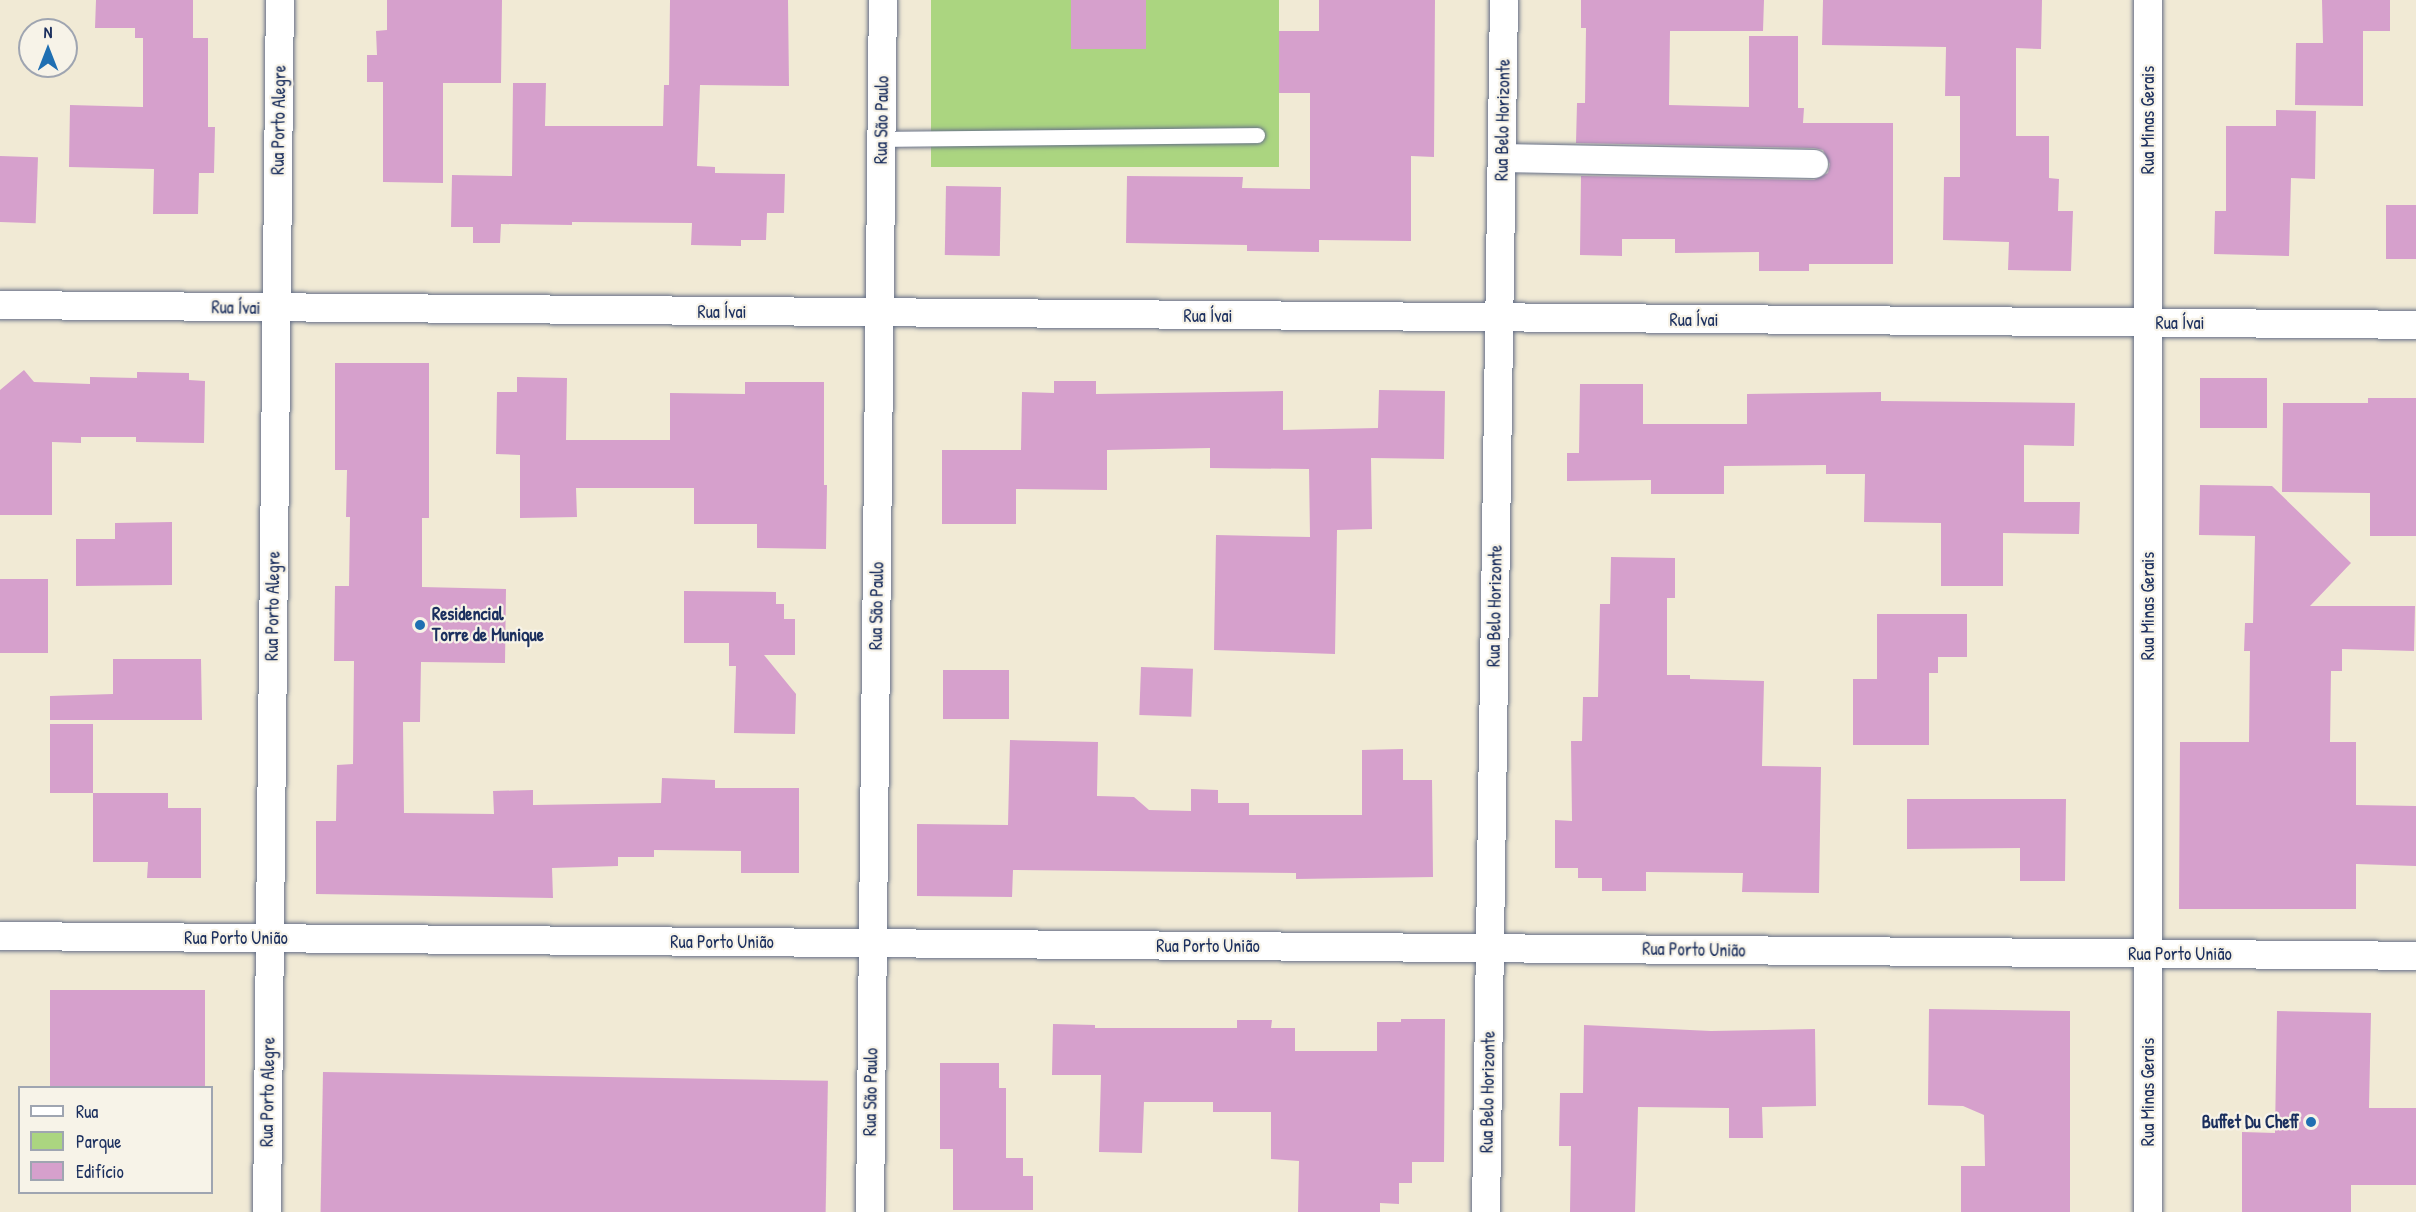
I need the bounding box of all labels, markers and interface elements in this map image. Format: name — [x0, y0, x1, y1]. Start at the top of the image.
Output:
north arrow — [18, 18, 78, 78]
text: N — [44, 21, 52, 43]
street label: Rua Belo Horizonte — [1491, 59, 1515, 181]
street label: Rua Porto Alegre — [267, 65, 291, 175]
street label: Rua Minas Gerais — [2137, 66, 2159, 174]
street label: Rua São Paulo — [870, 76, 894, 164]
street label: Rua Ívai — [211, 297, 261, 319]
street label: Rua Ívai — [697, 301, 747, 323]
street label: Rua Ívai — [1183, 305, 1233, 327]
street label: Rua Ívai — [1669, 309, 1719, 331]
street label: Rua Ívai — [2155, 312, 2205, 334]
street label: Rua Belo Horizonte — [1483, 545, 1507, 667]
street label: Rua Porto Alegre — [261, 551, 285, 661]
street label: Rua Minas Gerais — [2137, 552, 2159, 660]
street label: Rua São Paulo — [865, 562, 889, 650]
place label: Residencial Torre de Munique — [432, 604, 544, 646]
marker: Residencial Torre de Munique — [413, 618, 427, 632]
street label: Rua Porto União — [184, 927, 288, 949]
street label: Rua Porto União — [670, 931, 774, 953]
street label: Rua Porto União — [1156, 935, 1260, 957]
street label: Rua Porto União — [1642, 938, 1746, 962]
street label: Rua Porto União — [2128, 943, 2232, 965]
street label: Rua Belo Horizonte — [1476, 1031, 1500, 1153]
street label: Rua Porto Alegre — [256, 1037, 280, 1147]
street label: Rua Minas Gerais — [2137, 1038, 2159, 1146]
street label: Rua São Paulo — [859, 1048, 883, 1136]
legend — [18, 1086, 213, 1194]
text: Rua — [76, 1099, 98, 1124]
place label: Buffet Du Cheff — [2202, 1111, 2299, 1133]
marker: Buffet Du Cheff — [2304, 1115, 2318, 1129]
text: Parque — [76, 1129, 121, 1154]
text: Edifício — [76, 1159, 124, 1184]

